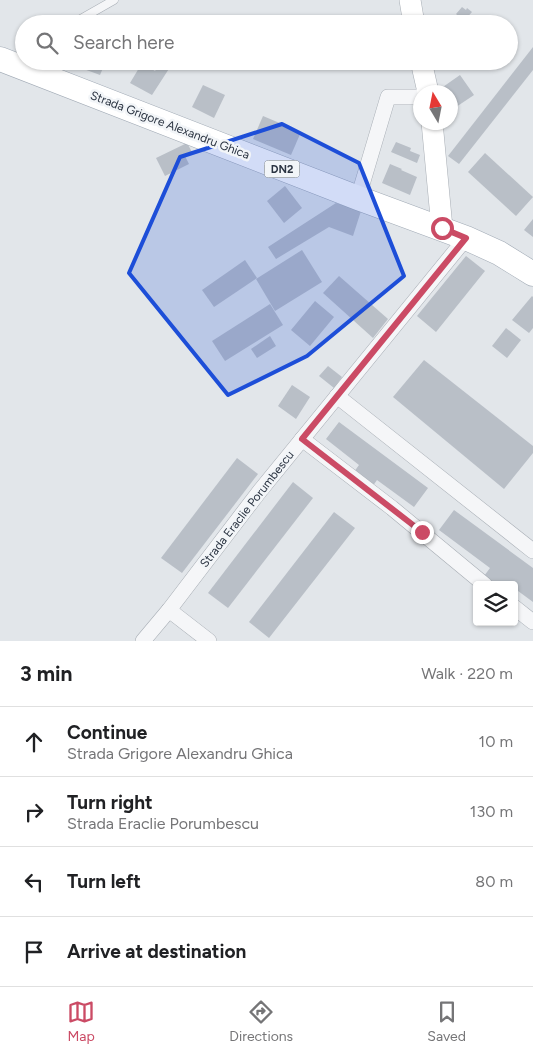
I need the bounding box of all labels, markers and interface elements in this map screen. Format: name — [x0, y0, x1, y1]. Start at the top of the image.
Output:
search box — [15, 15, 518, 70]
icon: search — [33, 29, 61, 57]
text: Search here — [73, 31, 175, 54]
north arrow — [413, 85, 458, 130]
street label: Strada Grigore Alexandru Ghica — [88, 88, 252, 162]
road number: DN2 — [264, 160, 300, 178]
route start — [431, 217, 454, 240]
street label: Strada Eraclie Porumbescu — [197, 448, 297, 570]
route end — [411, 521, 434, 544]
map controls — [473, 581, 518, 626]
button: layers — [473, 581, 518, 626]
text: 3 min — [20, 661, 72, 686]
text: Walk · 220 m — [421, 664, 513, 683]
text: Continue — [67, 721, 147, 744]
icon: ahead — [20, 728, 48, 756]
text: 10 m — [479, 732, 513, 751]
text: Strada Grigore Alexandru Ghica — [67, 744, 293, 763]
text: Turn right — [67, 791, 153, 814]
icon: right — [20, 798, 48, 826]
text: 130 m — [470, 802, 513, 821]
text: Strada Eraclie Porumbescu — [67, 814, 259, 833]
icon: left — [20, 868, 48, 896]
text: Turn left — [67, 870, 141, 893]
text: 80 m — [475, 872, 513, 891]
icon: arrive — [20, 938, 48, 966]
text: Arrive at destination — [67, 940, 246, 963]
tab: Map — [67, 998, 95, 1045]
tab: Directions — [229, 998, 293, 1045]
tab: Saved — [427, 998, 466, 1045]

